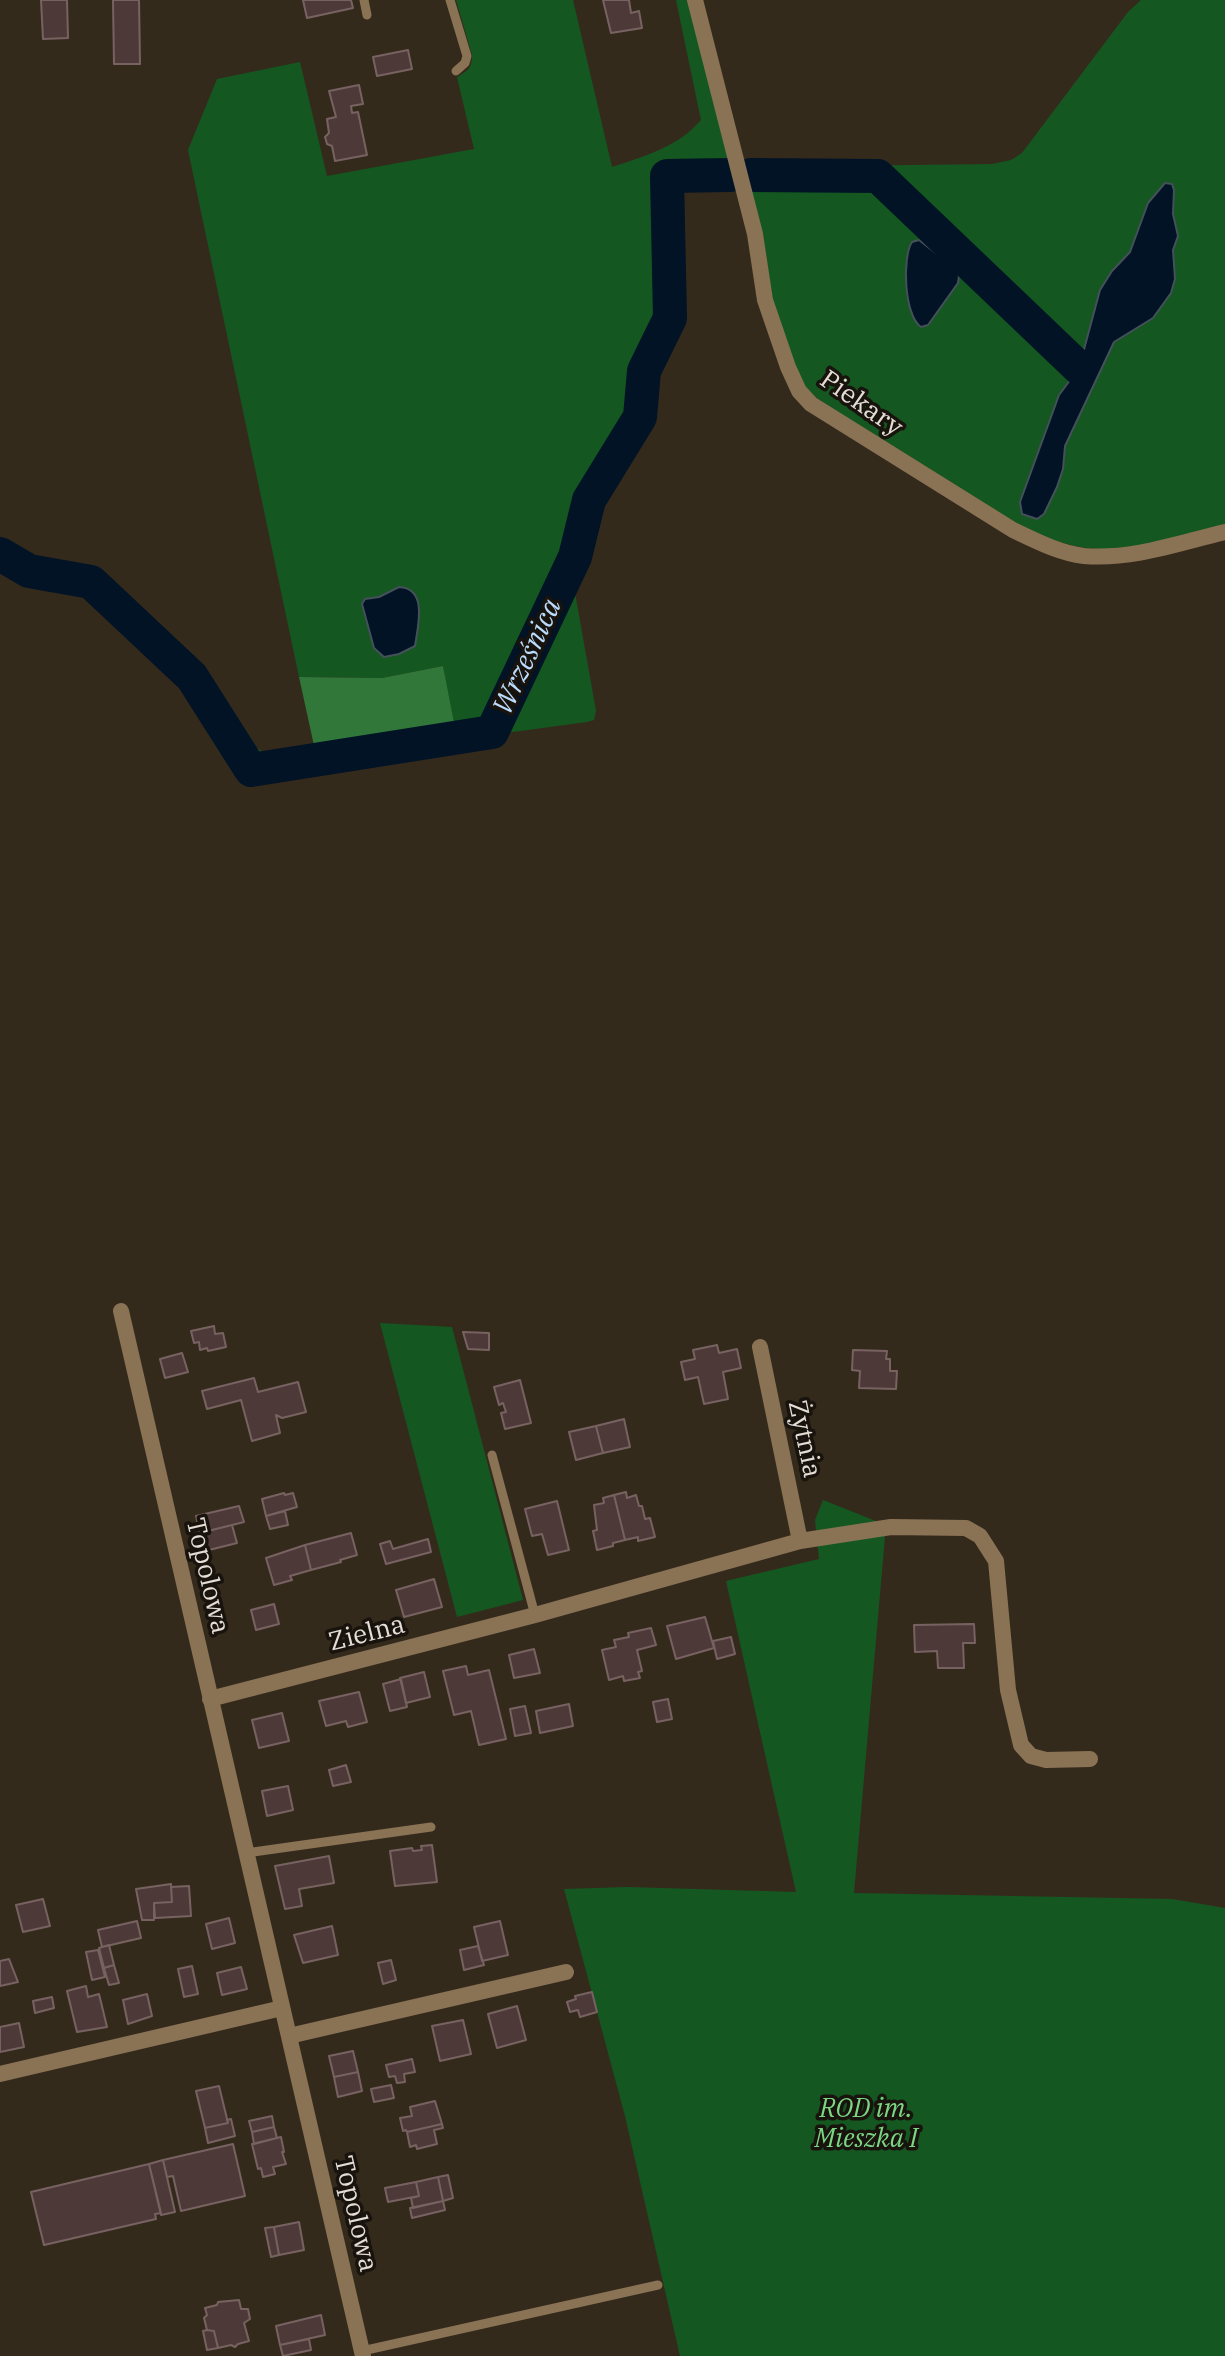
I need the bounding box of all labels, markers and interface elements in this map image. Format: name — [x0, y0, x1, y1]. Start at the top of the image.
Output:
street label: Piekary — [814, 364, 908, 444]
water label: Wrześnica — [487, 594, 569, 720]
street label: Żytnia — [781, 1397, 827, 1481]
street label: Topolowa — [179, 1515, 235, 1637]
street label: Zielna — [326, 1610, 408, 1658]
park label: ROD im. Mieszka I — [814, 2093, 918, 2154]
street label: Topolowa — [327, 2153, 383, 2275]

